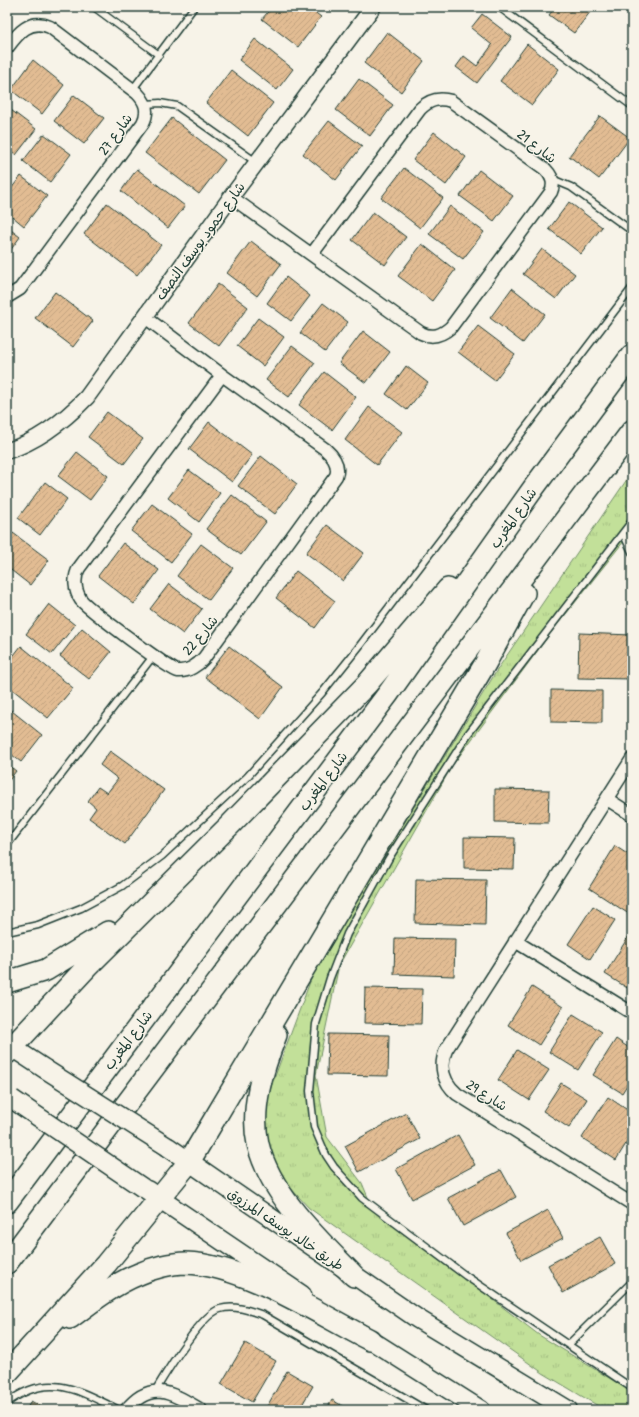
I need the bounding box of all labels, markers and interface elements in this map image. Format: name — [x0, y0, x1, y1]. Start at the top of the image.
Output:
street label: شارع 27 — [93, 109, 137, 159]
street label: شارع 21 — [513, 124, 561, 168]
street label: شارع حمود يوسف النصف — [150, 178, 250, 304]
street label: شارع المغرب — [485, 484, 541, 552]
street label: شارع 22 — [177, 611, 223, 659]
street label: شارع المغرب — [294, 747, 352, 815]
street label: شارع المغرب — [99, 1006, 157, 1074]
street label: شارع 29 — [463, 1074, 511, 1116]
street label: طريق خالد يوسف المرزوق — [224, 1183, 348, 1275]

